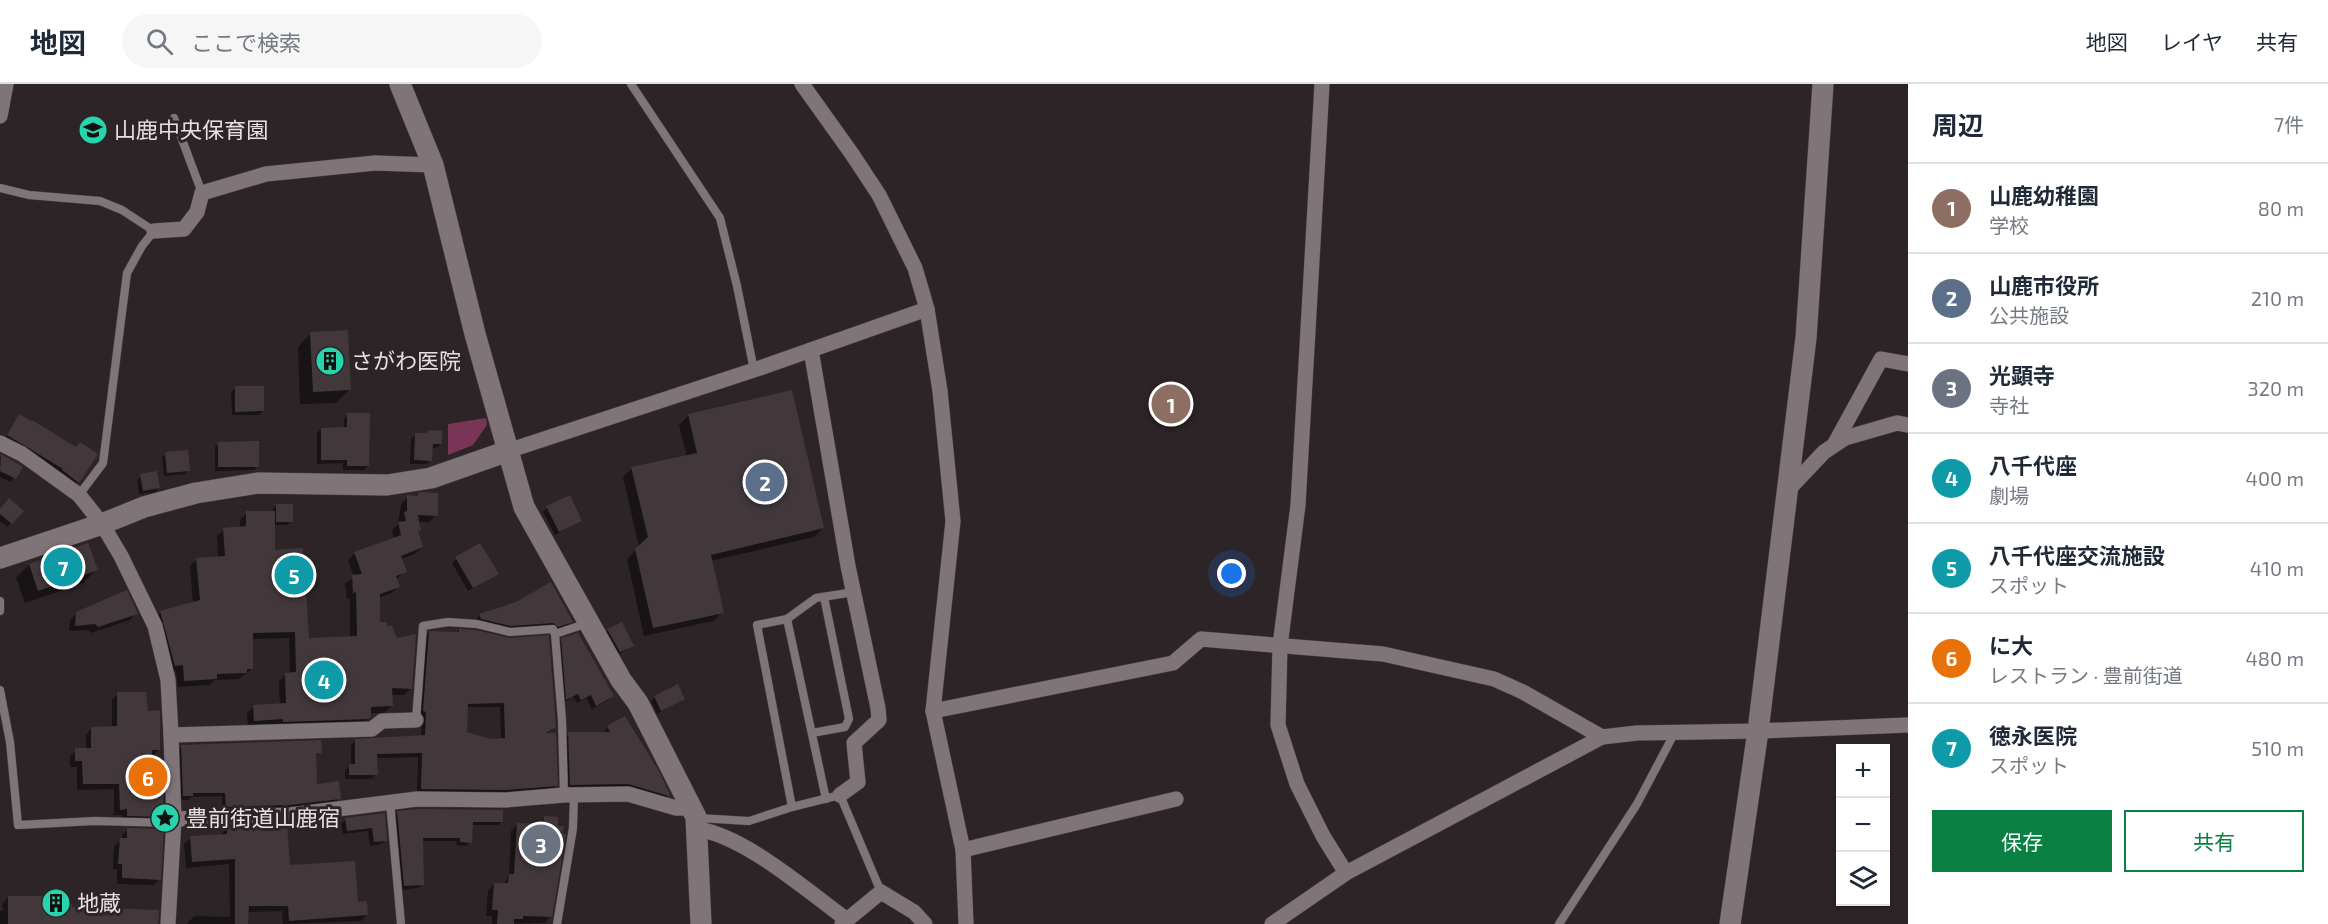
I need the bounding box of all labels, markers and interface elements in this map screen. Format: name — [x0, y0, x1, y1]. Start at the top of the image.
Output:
search box — [122, 14, 542, 68]
text: 地図 — [30, 25, 86, 59]
icon: search — [143, 25, 176, 58]
text: ここで検索 — [191, 29, 301, 55]
text: 地図 — [2086, 29, 2128, 54]
text: レイヤ — [2161, 29, 2223, 54]
text: 共有 — [2256, 29, 2298, 54]
text: 周辺 — [1932, 109, 1984, 140]
text: 7件 — [2274, 112, 2304, 136]
school or university icon: 山鹿中央保育園 — [77, 114, 109, 146]
place label: 山鹿中央保育園 — [114, 116, 268, 142]
text: 山鹿幼稚園 — [1989, 182, 2099, 208]
text: 1 — [1947, 196, 1956, 220]
text: 80 m — [2258, 196, 2304, 220]
text: 学校 — [1989, 213, 2029, 237]
text: 山鹿市役所 — [1989, 272, 2099, 298]
text: 2 — [1946, 286, 1957, 310]
text: 210 m — [2251, 286, 2304, 310]
text: 公共施設 — [1989, 303, 2069, 327]
building icon: さがわ医院 — [314, 345, 346, 377]
place label: さがわ医院 — [351, 347, 461, 373]
text: 光顕寺 — [1989, 362, 2055, 388]
text: 3 — [1946, 376, 1957, 400]
text: 320 m — [2248, 376, 2304, 400]
pin: 1 — [1152, 382, 1190, 426]
text: 寺社 — [1989, 393, 2029, 417]
text: 八千代座 — [1989, 452, 2077, 478]
pin: 2 — [746, 460, 784, 504]
text: 4 — [1945, 466, 1958, 490]
text: 400 m — [2246, 466, 2304, 490]
text: 劇場 — [1989, 483, 2029, 507]
text: 八千代座交流施設 — [1989, 542, 2165, 568]
pin: 7 — [44, 544, 82, 590]
pin: 5 — [274, 552, 314, 598]
text: 5 — [1946, 556, 1957, 580]
text: 410 m — [2250, 556, 2304, 580]
your location — [1217, 559, 1246, 588]
text: スポット — [1989, 573, 2069, 597]
text: に大 — [1989, 632, 2033, 658]
text: 6 — [1946, 646, 1957, 670]
text: 480 m — [2246, 646, 2304, 670]
pin: 4 — [304, 658, 344, 702]
text: レストラン · 豊前街道 — [1989, 663, 2183, 687]
text: 徳永医院 — [1989, 722, 2077, 748]
text: 7 — [1946, 736, 1957, 760]
text: 510 m — [2251, 736, 2304, 760]
map controls — [1836, 744, 1890, 906]
button: + — [1836, 744, 1890, 798]
text: スポット — [1989, 753, 2069, 777]
pin: 6 — [128, 754, 168, 800]
button: − — [1836, 798, 1890, 852]
place icon: 豊前街道山鹿宿 — [149, 802, 181, 834]
place label: 豊前街道山鹿宿 — [186, 804, 340, 830]
button: 保存 — [1932, 810, 2112, 872]
button: 共有 — [2124, 810, 2304, 872]
pin: 3 — [522, 822, 560, 867]
button: layers — [1836, 852, 1890, 906]
building icon: 地蔵 — [40, 887, 72, 919]
place label: 地蔵 — [77, 889, 121, 915]

